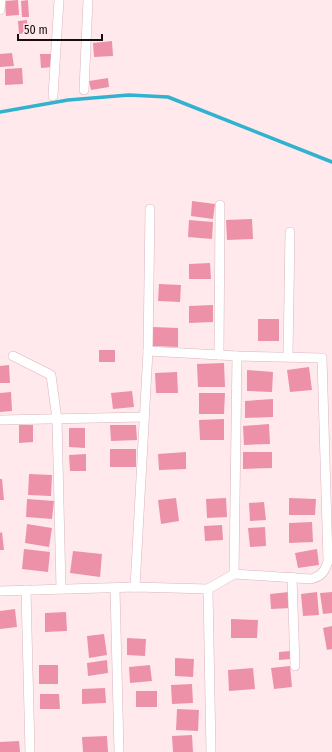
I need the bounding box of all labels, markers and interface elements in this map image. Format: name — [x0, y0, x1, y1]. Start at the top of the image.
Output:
scale bar — [18, 16, 102, 42]
text: 50 m — [24, 23, 48, 37]

